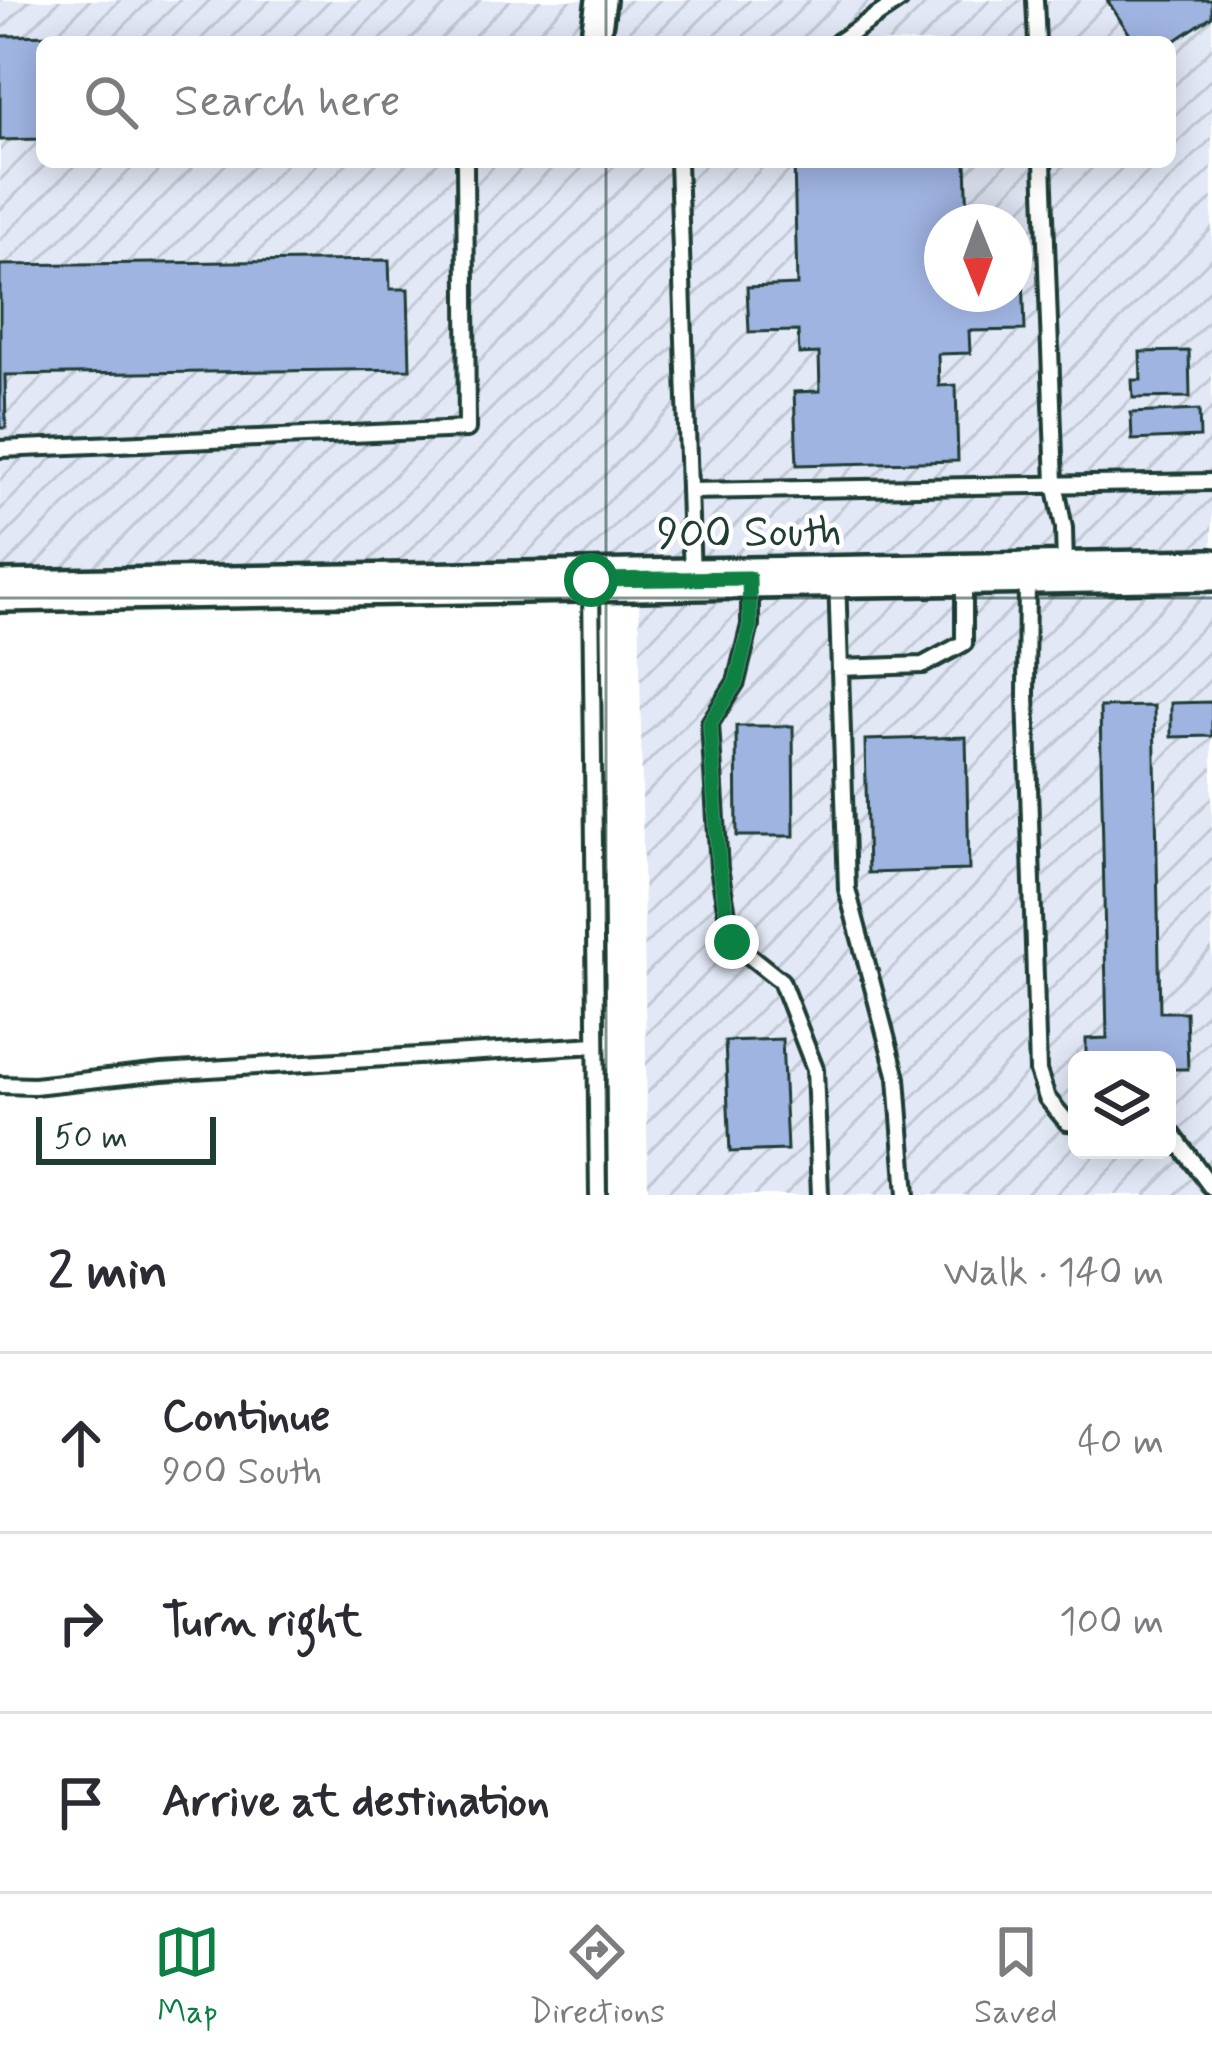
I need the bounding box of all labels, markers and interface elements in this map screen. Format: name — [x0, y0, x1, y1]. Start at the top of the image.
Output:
search box — [36, 36, 1176, 168]
icon: search — [78, 69, 144, 135]
text: Search here — [174, 73, 401, 132]
north arrow — [924, 204, 1032, 312]
street label: 900 South — [656, 502, 842, 565]
route start — [564, 553, 618, 607]
route end — [705, 915, 759, 969]
map controls — [1068, 1051, 1176, 1159]
button: layers — [1068, 1051, 1176, 1159]
scale bar — [36, 1111, 216, 1164]
text: 50 m — [54, 1116, 128, 1160]
text: 2 min — [48, 1240, 168, 1306]
text: Walk · 140 m — [944, 1248, 1164, 1299]
text: Continue — [162, 1388, 330, 1447]
icon: ahead — [48, 1410, 114, 1476]
text: 40 m — [1077, 1417, 1164, 1468]
text: 900 South — [162, 1447, 322, 1498]
icon: right — [48, 1590, 114, 1656]
text: Turn right — [162, 1593, 362, 1652]
text: 100 m — [1059, 1597, 1164, 1648]
icon: arrive — [48, 1770, 114, 1836]
text: Arrive at destination — [162, 1773, 550, 1832]
tab: Map — [154, 1919, 220, 2035]
tab: Directions — [529, 1919, 665, 2035]
tab: Saved — [974, 1919, 1058, 2035]

